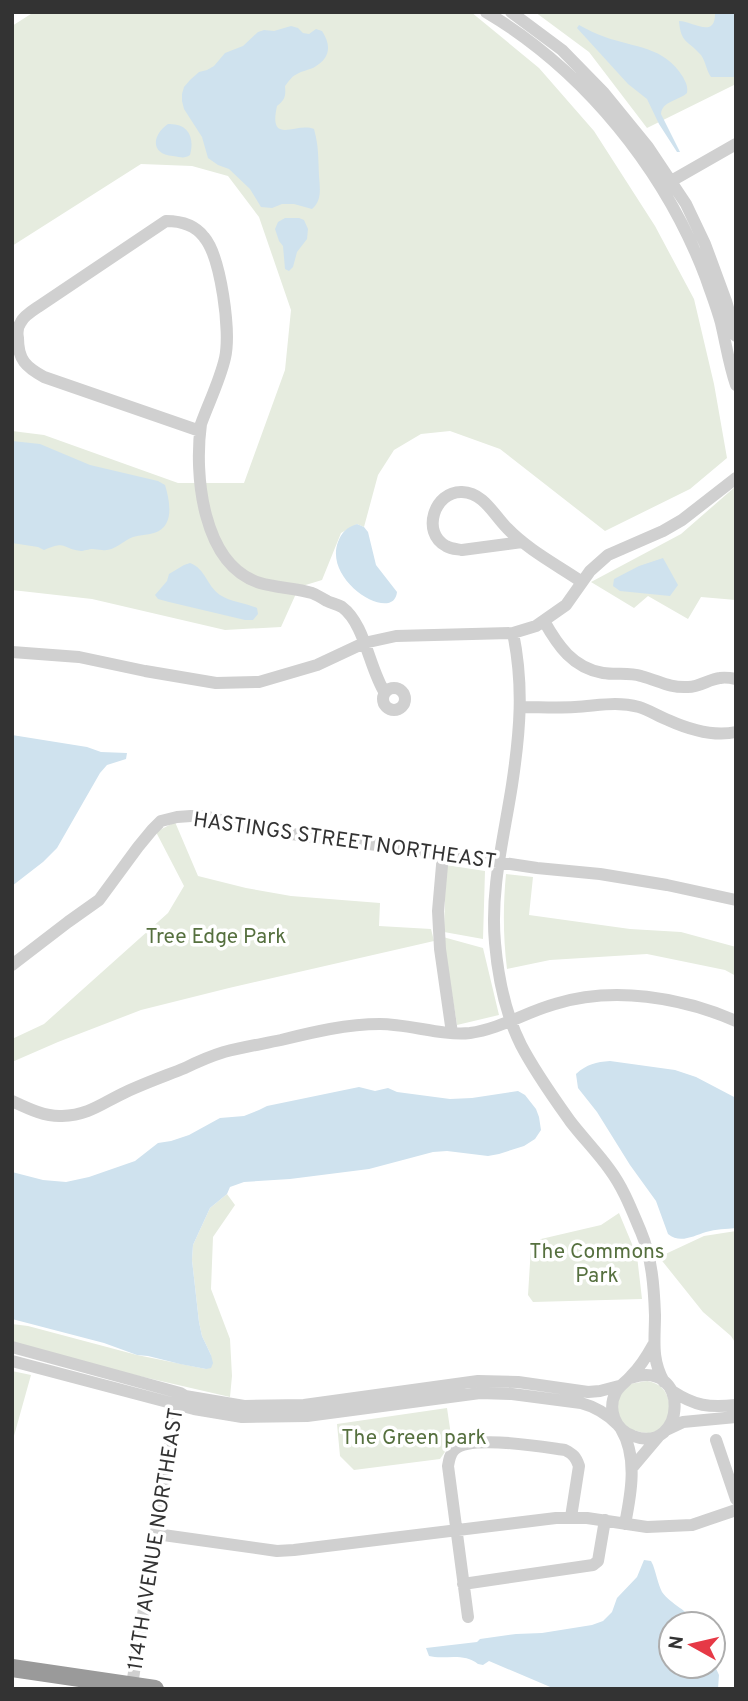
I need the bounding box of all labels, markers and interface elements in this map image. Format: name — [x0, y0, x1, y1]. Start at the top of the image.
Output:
street label: HASTINGS STREET NORTHEAST — [191, 807, 498, 876]
park label: Tree Edge Park — [146, 924, 286, 951]
park label: The Commons Park — [529, 1239, 665, 1290]
street label: 114TH AVENUE NORTHEAST — [122, 1406, 191, 1672]
park label: The Green park — [341, 1425, 487, 1452]
north arrow — [657, 1610, 727, 1680]
text: N — [664, 1634, 690, 1651]

